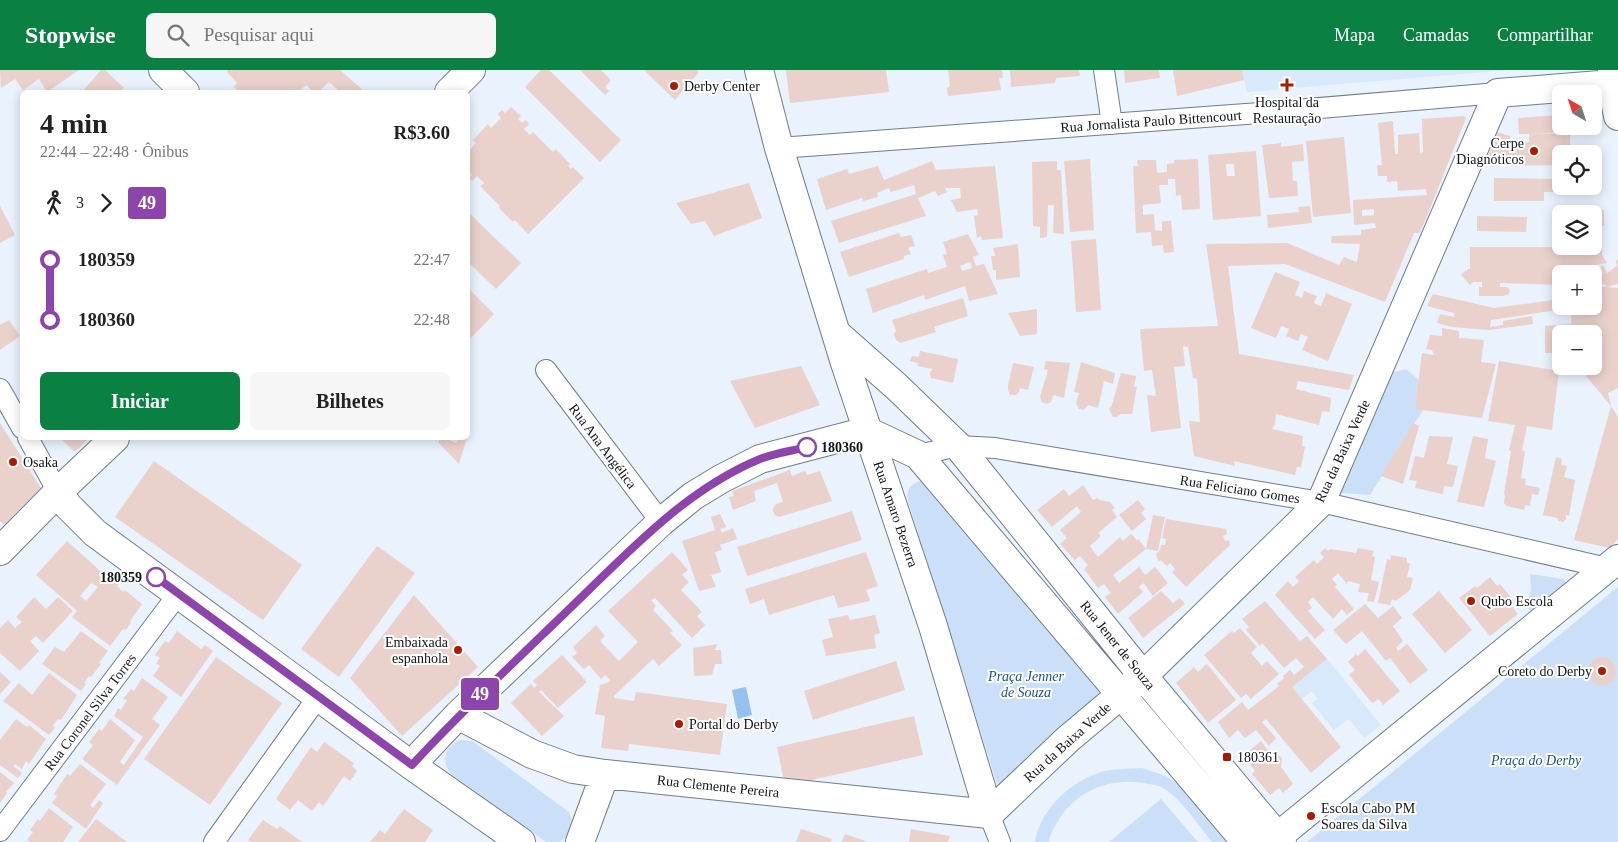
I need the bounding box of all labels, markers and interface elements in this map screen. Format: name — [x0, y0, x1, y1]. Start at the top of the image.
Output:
search box — [146, 13, 496, 58]
icon: search — [164, 21, 192, 49]
text: Stopwise — [25, 22, 116, 48]
text: Pesquisar aqui — [204, 24, 314, 45]
text: Mapa — [1334, 25, 1375, 45]
text: Camadas — [1403, 25, 1469, 45]
text: Compartilhar — [1497, 25, 1593, 45]
marker: Hospital da Restauração — [1280, 78, 1294, 92]
place label: Derby Center — [684, 79, 760, 94]
marker: Derby Center — [668, 80, 680, 92]
north arrow — [1552, 85, 1602, 135]
map controls — [1552, 85, 1602, 375]
place label: Hospital da Restauração — [1253, 95, 1321, 126]
text: 4 min — [40, 108, 108, 139]
street label: Rua Jornalista Paulo Bittencourt — [1060, 108, 1242, 135]
text: R$3.60 — [394, 122, 450, 143]
place label: Cerpe Diagnóticos — [1456, 136, 1524, 167]
text: 22:44 – 22:48 · Ônibus — [40, 143, 188, 160]
marker: Cerpe Diagnóticos — [1528, 145, 1540, 157]
button: locate — [1552, 145, 1602, 195]
icon: walk — [40, 189, 68, 217]
icon: forward — [92, 189, 120, 217]
text: 49 — [138, 193, 156, 213]
text: 3 — [76, 194, 84, 211]
button: layers — [1552, 205, 1602, 255]
text: 180359 — [78, 249, 135, 270]
text: 22:47 — [414, 251, 450, 268]
button: + — [1552, 265, 1602, 315]
text: 180360 — [78, 309, 135, 330]
text: 22:48 — [414, 311, 450, 328]
button: − — [1552, 325, 1602, 375]
button: Iniciar — [40, 372, 240, 430]
button: Bilhetes — [250, 372, 450, 430]
street label: Rua da Baixa Verde — [1312, 398, 1373, 505]
street label: Rua Ana Angélica — [566, 401, 640, 492]
marker: 180360 — [797, 437, 817, 457]
place label: 180360 — [821, 440, 863, 455]
place label: Osaka — [23, 455, 59, 470]
marker: Osaka — [7, 456, 19, 468]
street label: Rua Amaro Bezerra — [870, 459, 921, 570]
street label: Rua Feliciano Gomes — [1179, 473, 1301, 506]
marker: 180359 — [146, 567, 166, 587]
place label: 180359 — [100, 570, 142, 585]
place label: Qubo Escola — [1481, 594, 1554, 609]
marker: Qubo Escola — [1465, 595, 1477, 607]
street label: Rua Jener de Souza — [1077, 598, 1159, 693]
place label: Embaixada espanhola — [385, 635, 449, 666]
marker: Embaixada espanhola — [452, 644, 464, 656]
street label: Rua Coronel Silva Torres — [42, 651, 139, 774]
place label: Coreto do Derby — [1498, 664, 1592, 679]
marker: Coreto do Derby — [1596, 665, 1608, 677]
park label: Praça Jenner de Souza — [987, 669, 1064, 700]
line badge: 49 — [458, 678, 502, 710]
text: 49 — [471, 684, 489, 704]
street label: Rua da Baixa Verde — [1021, 700, 1114, 785]
place label: Portal do Derby — [689, 717, 778, 732]
marker: Portal do Derby — [673, 718, 685, 730]
place label: 180361 — [1237, 750, 1279, 765]
marker: 180361 — [1221, 751, 1233, 763]
park label: Praça do Derby — [1490, 753, 1582, 768]
street label: Rua Clemente Pereira — [656, 773, 781, 800]
place label: Escola Cabo PM Soares da Silva — [1321, 801, 1416, 832]
marker: Escola Cabo PM Soares da Silva — [1305, 810, 1317, 822]

